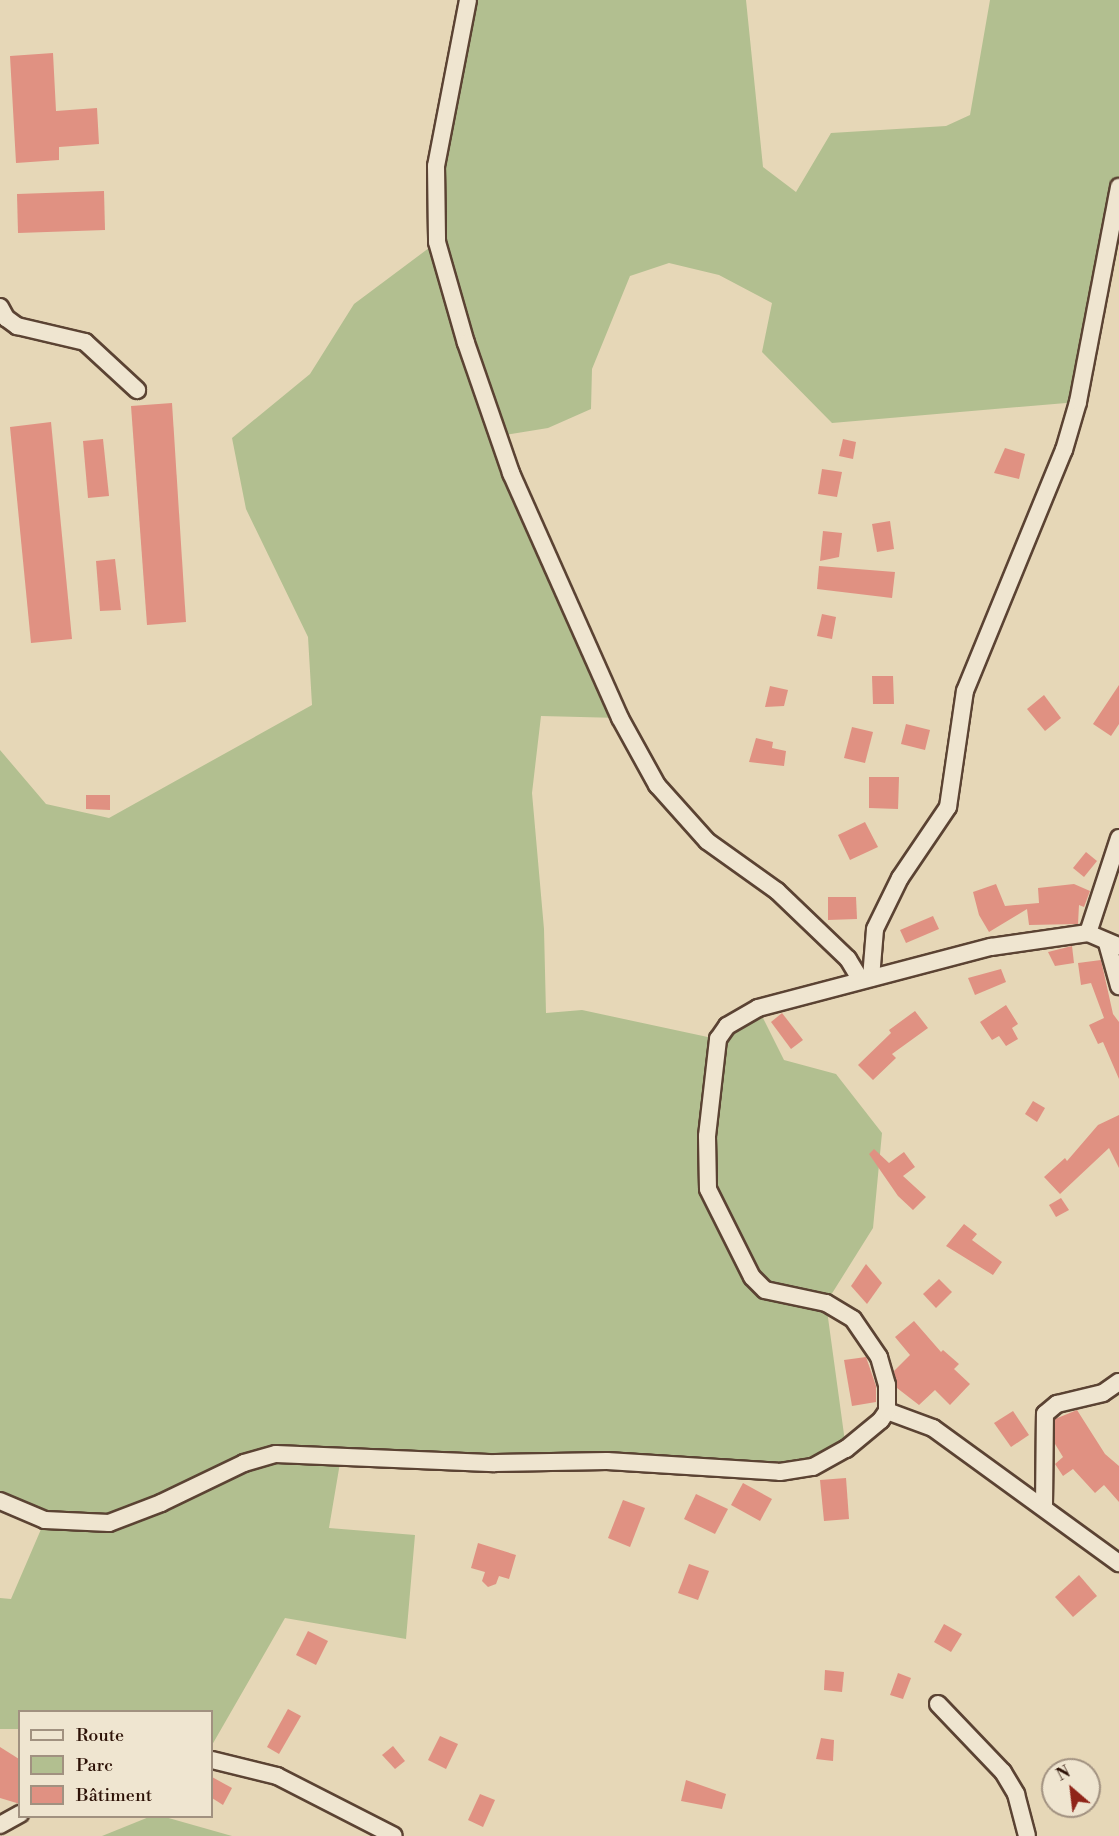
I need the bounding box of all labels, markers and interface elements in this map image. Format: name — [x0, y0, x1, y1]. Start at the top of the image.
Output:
legend — [18, 1710, 213, 1818]
text: Route — [76, 1724, 124, 1747]
text: Parc — [76, 1754, 113, 1777]
north arrow — [1041, 1758, 1101, 1818]
text: N — [1053, 1762, 1074, 1786]
text: Bâtiment — [76, 1784, 152, 1807]

